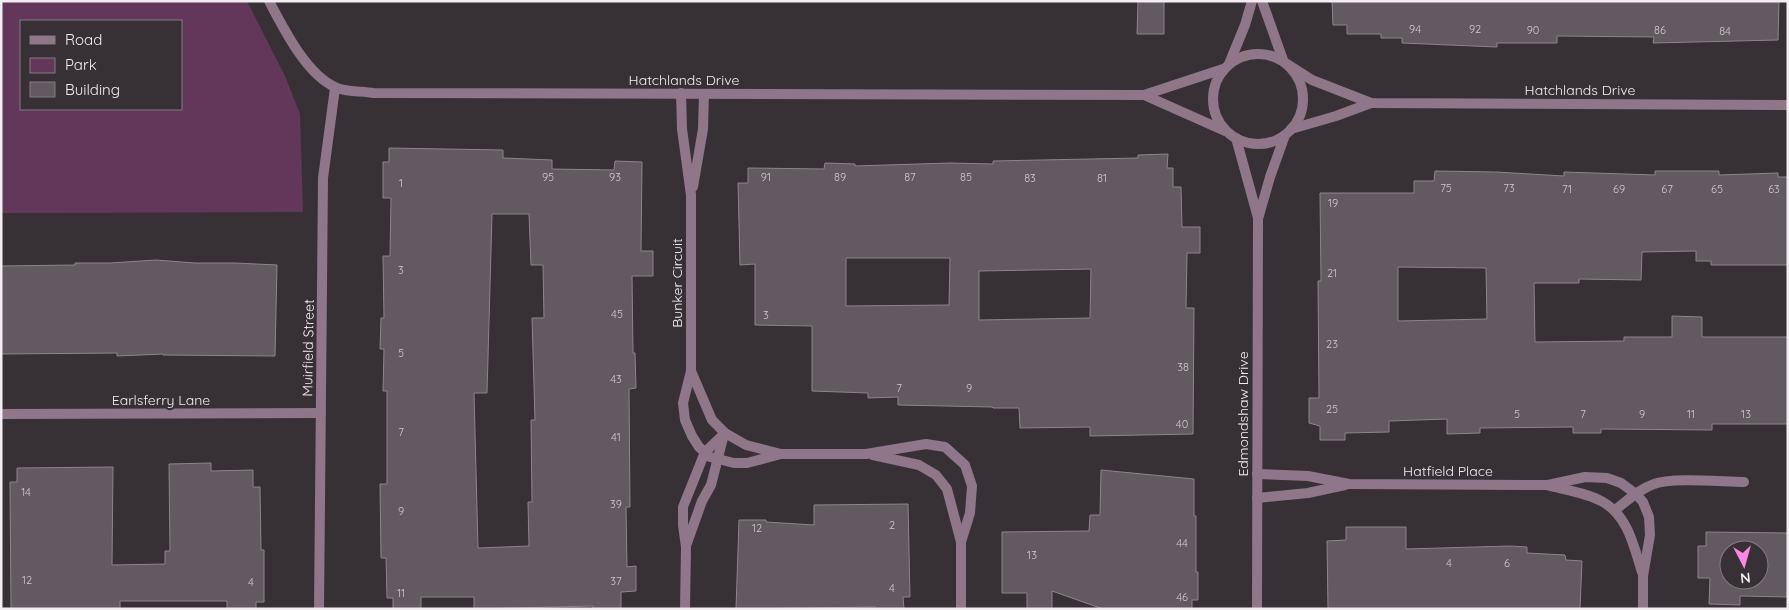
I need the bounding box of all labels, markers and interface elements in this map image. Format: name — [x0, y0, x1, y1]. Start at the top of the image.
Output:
legend — [20, 20, 182, 110]
house number: 94 — [1409, 22, 1421, 36]
house number: 92 — [1469, 22, 1481, 36]
house number: 90 — [1527, 23, 1539, 37]
house number: 86 — [1654, 23, 1666, 37]
house number: 84 — [1719, 24, 1731, 38]
text: Road — [65, 30, 102, 49]
text: Park — [65, 55, 97, 74]
street label: Hatchlands Drive — [629, 71, 739, 89]
text: Building — [65, 80, 120, 99]
street label: Hatchlands Drive — [1525, 81, 1635, 99]
house number: 95 — [542, 170, 554, 184]
house number: 93 — [609, 170, 621, 184]
house number: 91 — [761, 170, 771, 184]
house number: 89 — [834, 170, 846, 184]
house number: 87 — [904, 170, 916, 184]
house number: 85 — [960, 170, 972, 184]
house number: 83 — [1024, 171, 1036, 185]
house number: 81 — [1097, 171, 1107, 185]
house number: 1 — [399, 176, 403, 190]
house number: 75 — [1440, 181, 1452, 195]
house number: 73 — [1503, 181, 1515, 195]
house number: 71 — [1562, 182, 1572, 196]
house number: 69 — [1613, 182, 1625, 196]
house number: 67 — [1661, 182, 1673, 196]
house number: 65 — [1711, 182, 1723, 196]
house number: 63 — [1768, 182, 1780, 196]
house number: 19 — [1328, 196, 1338, 210]
street label: Bunker Circuit — [668, 238, 686, 328]
house number: 3 — [398, 263, 404, 277]
house number: 21 — [1327, 266, 1337, 280]
street label: Muirfield Street — [298, 299, 318, 397]
house number: 45 — [611, 307, 623, 321]
house number: 3 — [763, 308, 769, 322]
house number: 23 — [1326, 337, 1338, 351]
house number: 5 — [398, 346, 404, 360]
street label: Edmondshaw Drive — [1234, 351, 1252, 477]
house number: 38 — [1177, 360, 1189, 374]
house number: 43 — [610, 372, 622, 386]
house number: 7 — [896, 381, 902, 395]
house number: 9 — [966, 381, 972, 395]
street label: Earlsferry Lane — [112, 391, 210, 409]
house number: 25 — [1326, 402, 1338, 416]
house number: 5 — [1514, 407, 1520, 421]
house number: 7 — [1580, 407, 1586, 421]
house number: 9 — [1639, 407, 1645, 421]
house number: 11 — [1687, 407, 1695, 421]
house number: 13 — [1741, 407, 1751, 421]
house number: 40 — [1176, 417, 1188, 431]
house number: 7 — [398, 425, 404, 439]
house number: 41 — [611, 430, 621, 444]
street label: Hatfield Place — [1403, 462, 1493, 480]
house number: 14 — [21, 485, 31, 499]
house number: 39 — [610, 497, 622, 511]
house number: 9 — [398, 504, 404, 518]
house number: 2 — [889, 518, 895, 532]
house number: 12 — [752, 521, 762, 535]
house number: 44 — [1176, 536, 1188, 550]
north arrow — [1719, 540, 1769, 590]
house number: 13 — [1027, 548, 1037, 562]
house number: 4 — [1446, 556, 1452, 570]
house number: 6 — [1504, 556, 1510, 570]
text: N — [1739, 568, 1751, 587]
house number: 12 — [22, 573, 32, 587]
house number: 37 — [610, 574, 622, 588]
house number: 4 — [248, 575, 254, 589]
house number: 4 — [889, 581, 895, 595]
house number: 11 — [397, 586, 405, 600]
house number: 46 — [1176, 590, 1188, 604]

